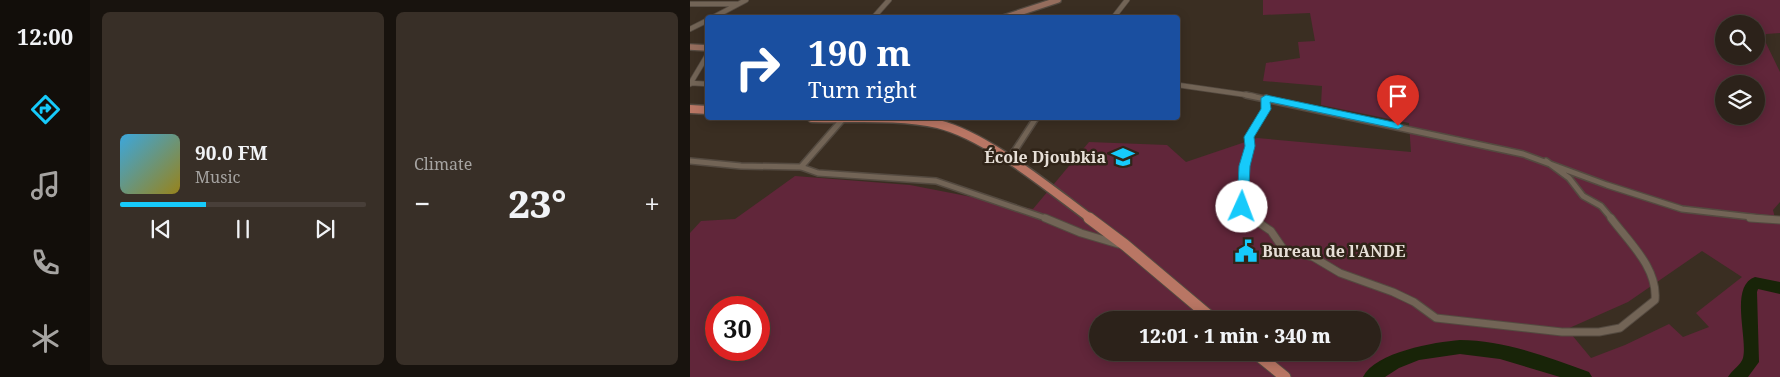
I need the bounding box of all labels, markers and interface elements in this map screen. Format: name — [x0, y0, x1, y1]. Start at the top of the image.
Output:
map controls — [1715, 15, 1765, 125]
button: search — [1715, 15, 1765, 65]
text: 12:00 — [17, 21, 73, 51]
text: 190 m — [808, 29, 911, 76]
icon: right — [725, 35, 790, 100]
text: Turn right — [808, 74, 917, 104]
pin — [1377, 75, 1419, 126]
button: layers — [1715, 75, 1765, 125]
icon: arrive — [1384, 82, 1412, 110]
icon: directions — [28, 92, 63, 127]
text: 90.0 FM — [195, 140, 268, 166]
school or university icon: École Djoubkia — [1110, 144, 1136, 170]
place label: École Djoubkia — [984, 146, 1106, 168]
text: Climate — [414, 153, 472, 175]
text: Music — [195, 166, 240, 188]
icon: music — [28, 168, 63, 203]
text: 23° — [508, 177, 566, 229]
position arrow — [1215, 180, 1267, 232]
text: − — [414, 184, 430, 222]
text: + — [644, 184, 660, 222]
icon: previous — [147, 215, 175, 243]
icon: pause — [229, 215, 257, 243]
icon: next — [311, 215, 339, 243]
public building icon: Bureau de l'ANDE — [1233, 238, 1259, 264]
place label: Bureau de l'ANDE — [1262, 240, 1405, 262]
icon: phone — [28, 245, 63, 280]
speed limit sign: 30 — [705, 296, 770, 361]
icon: climate — [28, 321, 63, 356]
text: 12:01 · 1 min · 340 m — [1139, 323, 1331, 349]

